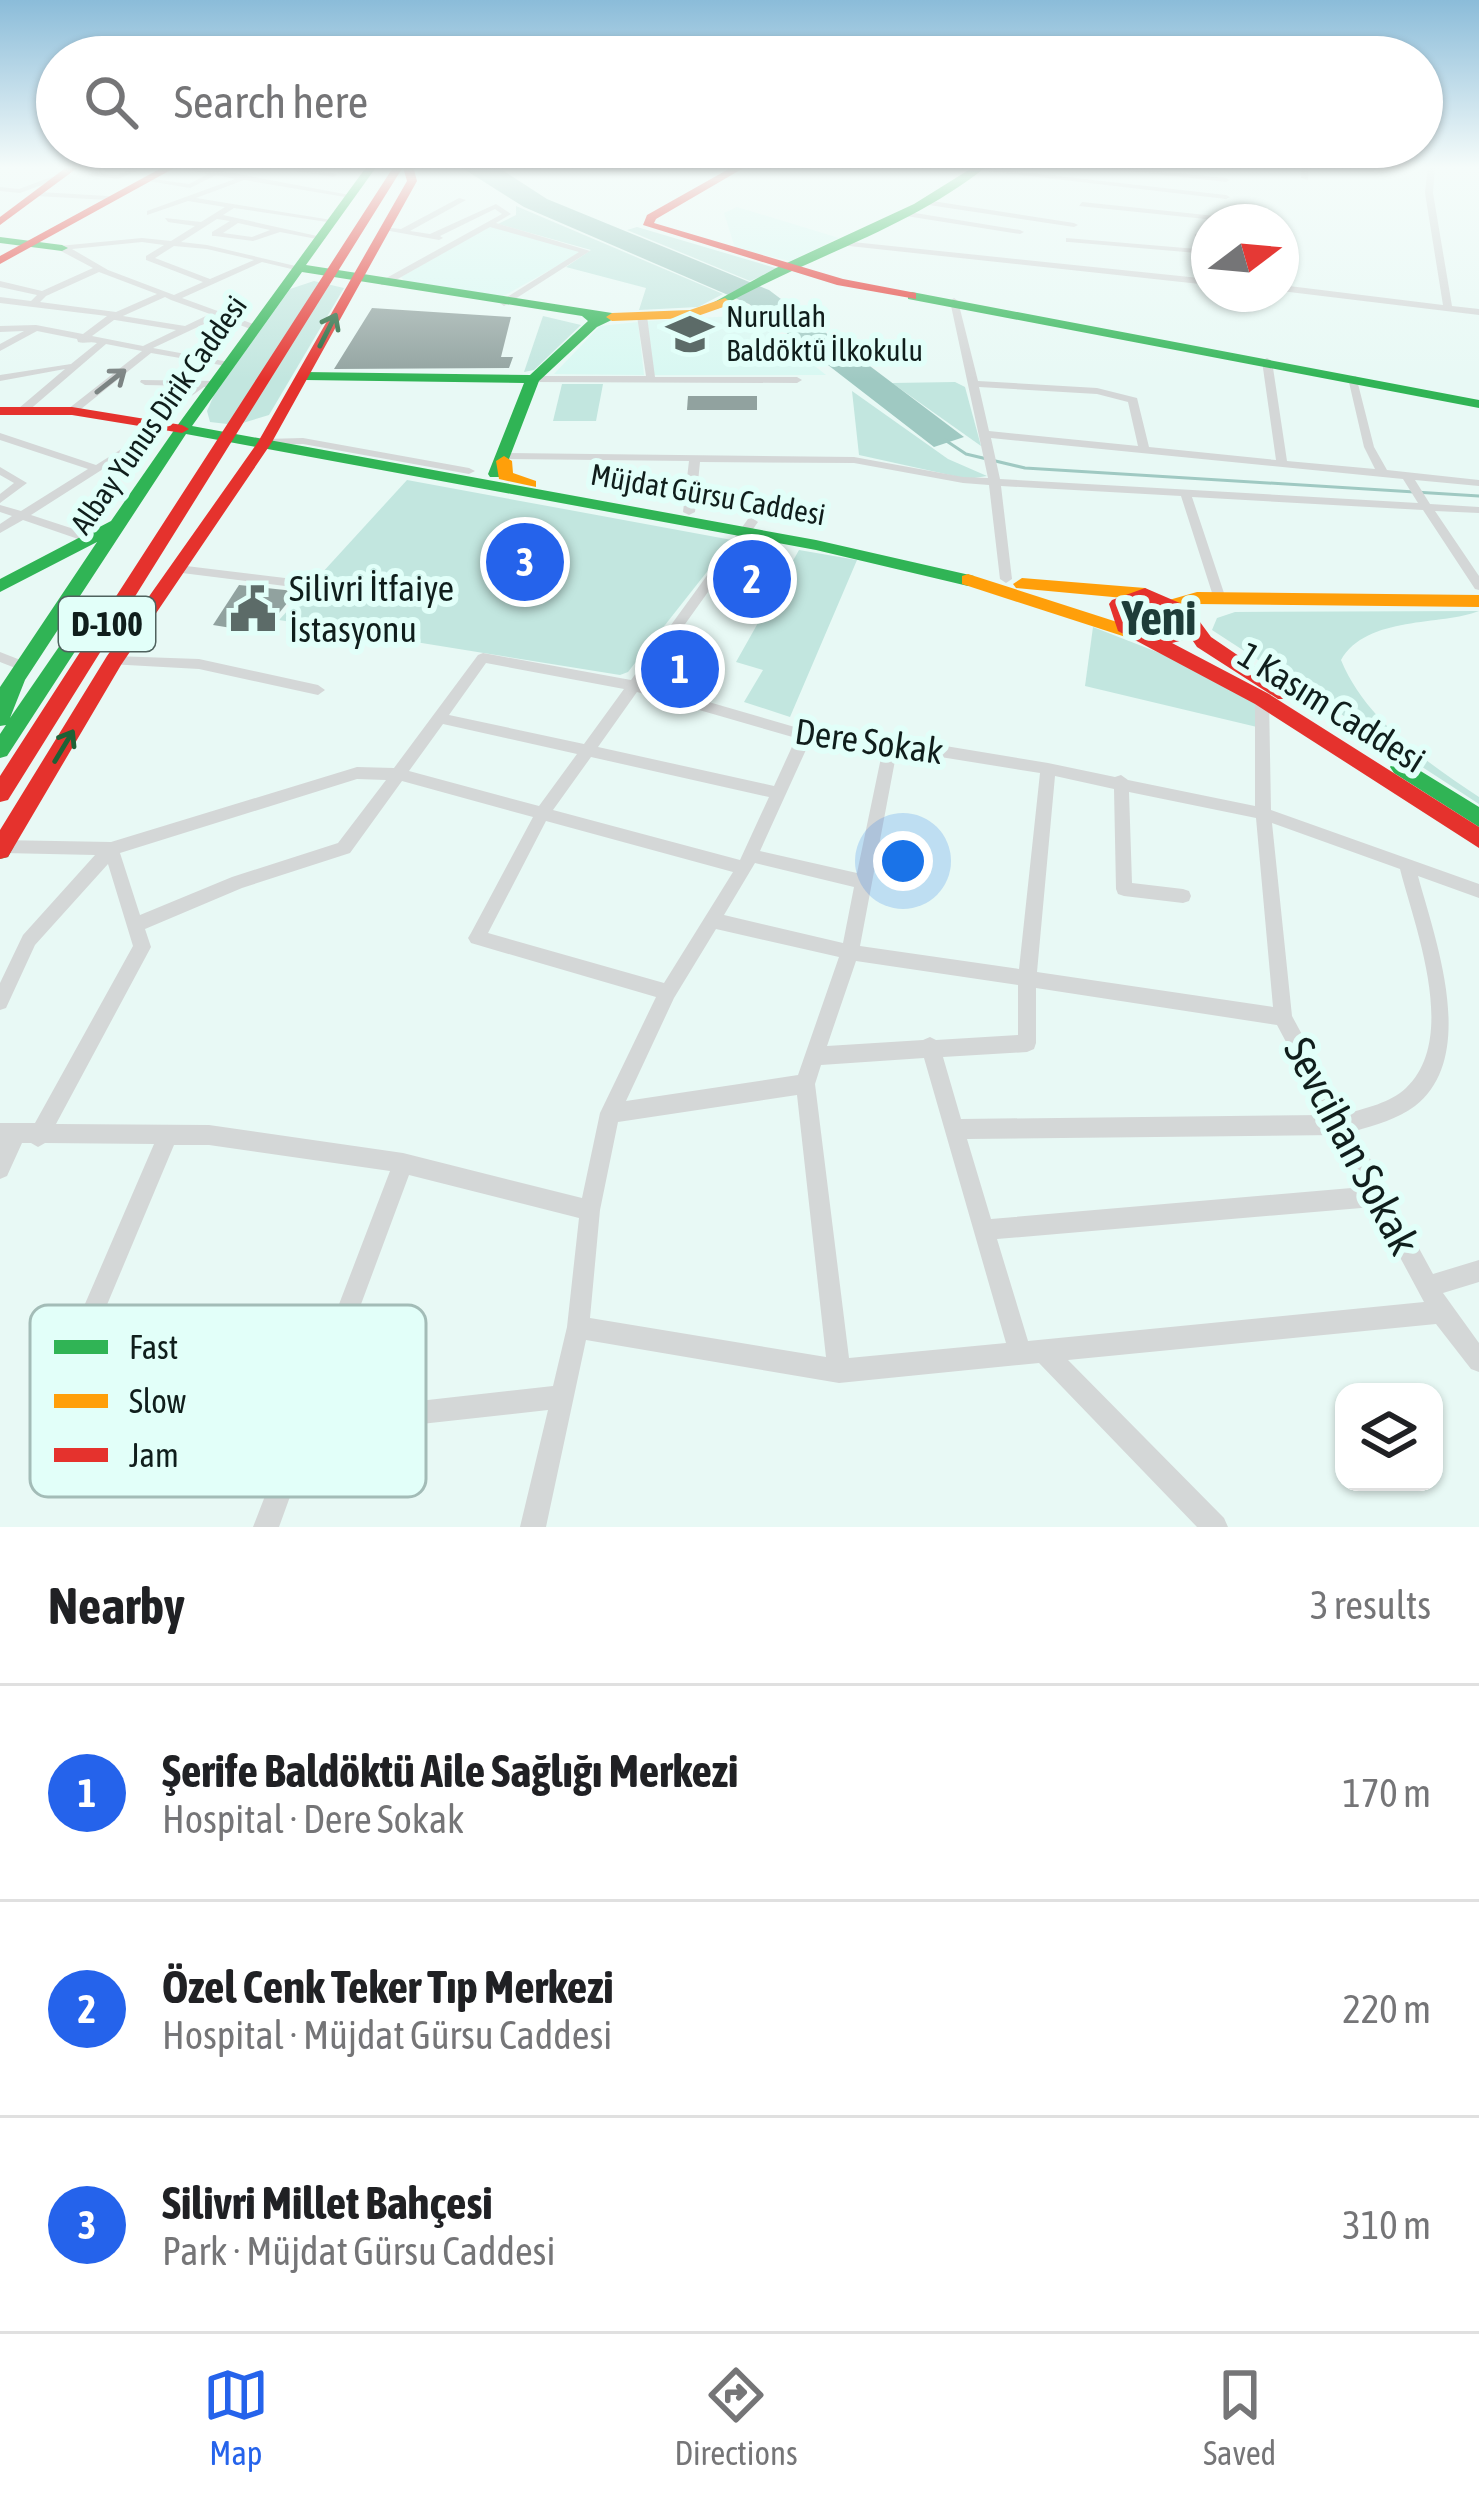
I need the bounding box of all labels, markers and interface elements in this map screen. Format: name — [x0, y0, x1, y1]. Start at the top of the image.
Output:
search box — [36, 36, 1443, 168]
icon: search — [78, 69, 144, 135]
text: Search here — [174, 76, 368, 128]
north arrow — [1191, 204, 1299, 312]
street label: Albay Yunus Dirik Caddesi — [63, 289, 253, 540]
place label: Nurullah Baldöktü İlkokulu — [726, 299, 923, 367]
school or university icon: Nurullah Baldöktü İlkokulu — [665, 309, 715, 359]
one-way arrow — [318, 313, 341, 349]
one-way arrow — [94, 368, 126, 395]
street label: Müjdat Gürsu Caddesi — [588, 457, 828, 531]
pin: 3 — [486, 517, 564, 607]
pin: 2 — [713, 534, 791, 624]
place label: Silivri İtfaiye İstasyonu — [289, 567, 454, 650]
public building icon: Silivri İtfaiye İstasyonu — [228, 584, 278, 634]
district label: Yeni — [1121, 590, 1196, 645]
road number: D-100 — [59, 597, 155, 651]
pin: 1 — [641, 624, 719, 714]
street label: 1 Kasım Caddesi — [1231, 633, 1433, 781]
street label: Dere Sokak — [792, 710, 946, 772]
one-way arrow — [52, 729, 76, 764]
your location — [873, 831, 933, 891]
street label: Sevcihan Sokak — [1275, 1030, 1429, 1262]
legend — [30, 1305, 426, 1497]
text: Fast — [129, 1328, 178, 1366]
text: Slow — [129, 1382, 186, 1420]
map controls — [1335, 1383, 1443, 1491]
button: layers — [1335, 1383, 1443, 1491]
text: Jam — [129, 1436, 179, 1474]
text: Nearby — [48, 1576, 185, 1635]
text: 3 results — [1310, 1583, 1431, 1627]
text: Şerife Baldöktü Aile Sağlığı Merkezi — [162, 1745, 738, 1797]
text: 1 — [78, 1771, 96, 1815]
text: 170 m — [1343, 1771, 1431, 1815]
text: Hospital · Dere Sokak — [162, 1797, 464, 1841]
text: Özel Cenk Teker Tıp Merkezi — [162, 1961, 614, 2013]
text: 2 — [78, 1987, 96, 2031]
text: 220 m — [1343, 1987, 1431, 2031]
text: Hospital · Müjdat Gürsu Caddesi — [162, 2013, 612, 2057]
text: Silivri Millet Bahçesi — [162, 2177, 493, 2229]
text: 3 — [78, 2203, 96, 2247]
text: 310 m — [1343, 2203, 1431, 2247]
text: Park · Müjdat Gürsu Caddesi — [162, 2229, 555, 2273]
tab: Map — [203, 2362, 269, 2472]
tab: Directions — [674, 2362, 798, 2472]
tab: Saved — [1203, 2362, 1276, 2472]

